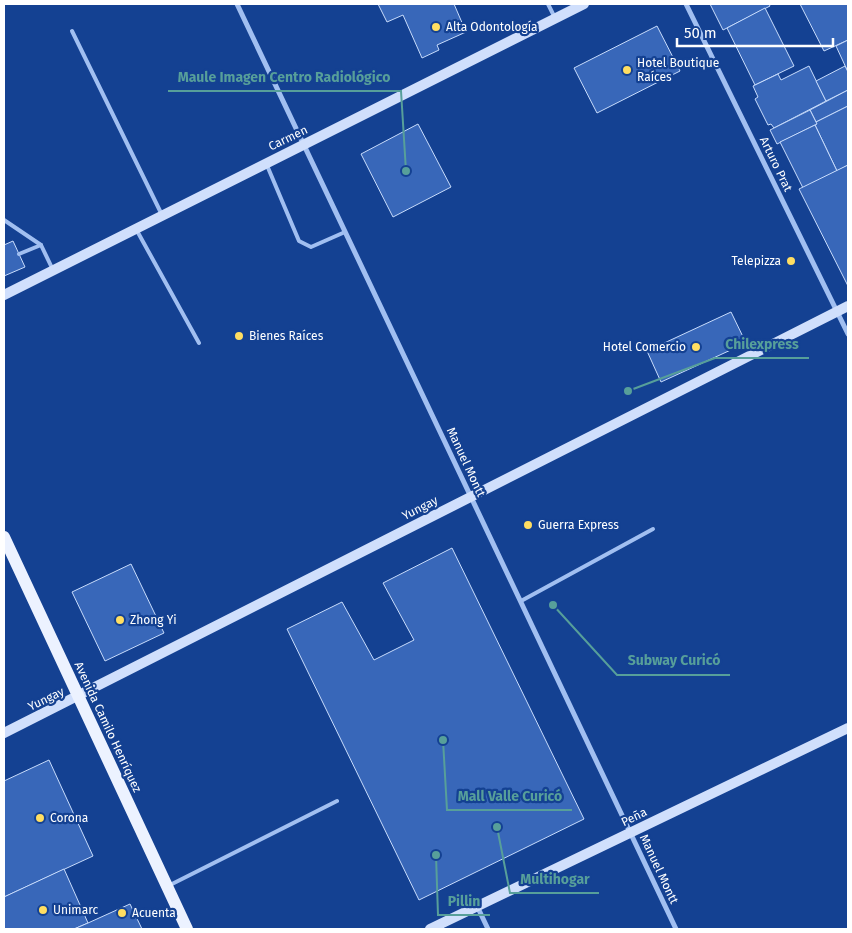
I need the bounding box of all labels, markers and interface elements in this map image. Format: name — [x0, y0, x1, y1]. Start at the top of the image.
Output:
scale bar — [677, 15, 833, 47]
place label: Alta Odontología — [446, 20, 538, 34]
marker: Alta Odontología — [430, 21, 442, 33]
text: 50 m — [684, 24, 717, 42]
place label: Hotel Boutique Raíces — [637, 56, 719, 84]
callout: Maule Imagen Centro Radiológico — [168, 62, 401, 91]
marker: Hotel Boutique Raíces — [621, 64, 633, 76]
text: Maule Imagen Centro Radiológico — [178, 69, 390, 86]
street label: Carmen — [266, 123, 310, 153]
street label: Arturo Prat — [757, 134, 796, 194]
place label: Telepizza — [732, 254, 781, 268]
marker: Telepizza — [785, 255, 797, 267]
place label: Bienes Raíces — [249, 329, 324, 343]
callout: Chilexpress — [715, 329, 809, 358]
marker: Bienes Raíces — [233, 330, 245, 342]
text: Chilexpress — [725, 336, 799, 353]
place label: Hotel Comercio — [603, 340, 686, 354]
marker: Hotel Comercio — [690, 341, 702, 353]
street label: Manuel Montt — [444, 425, 489, 500]
street label: Yungay — [400, 493, 440, 523]
place label: Guerra Express — [538, 518, 619, 532]
marker: Guerra Express — [522, 519, 534, 531]
place label: Zhong Yi — [130, 613, 177, 627]
marker: Zhong Yi — [114, 614, 126, 626]
callout: Subway Curicó — [617, 646, 730, 675]
text: Subway Curicó — [628, 652, 720, 669]
street label: Avenida Camilo Henríquez — [72, 659, 144, 795]
street label: Yungay — [26, 684, 66, 714]
callout: Mall Valle Curicó — [447, 781, 572, 810]
text: Mall Valle Curicó — [458, 788, 562, 805]
street label: Peña — [619, 805, 649, 829]
place label: Corona — [50, 811, 88, 825]
marker: Corona — [34, 812, 46, 824]
street label: Manuel Montt — [637, 832, 682, 907]
callout: Multihogar — [510, 864, 599, 893]
text: Multihogar — [520, 871, 590, 888]
callout: Pillin — [438, 886, 490, 915]
text: Pillin — [448, 893, 480, 910]
place label: Unimarc — [53, 903, 98, 917]
marker: Unimarc — [37, 904, 49, 916]
place label: Acuenta — [132, 906, 176, 920]
marker: Acuenta — [116, 907, 128, 919]

